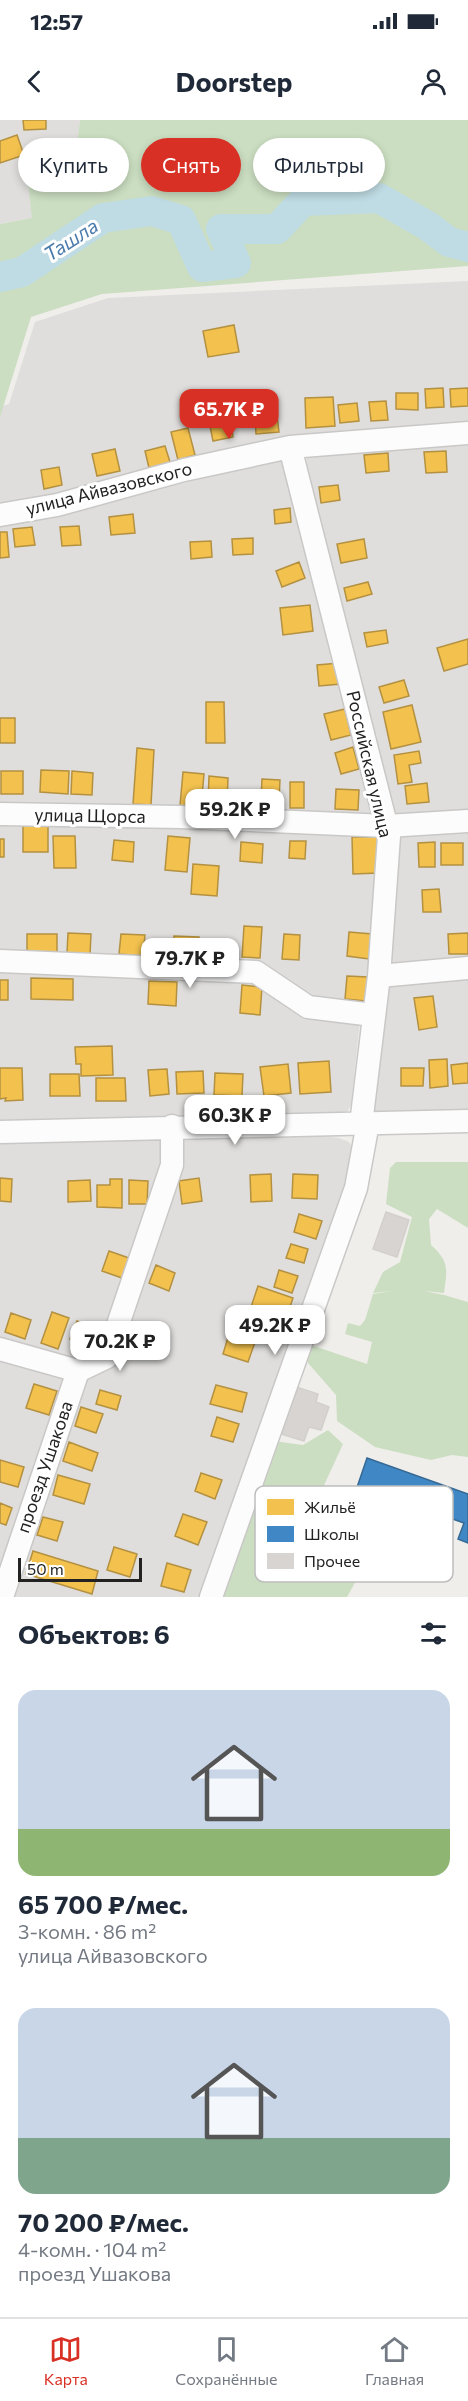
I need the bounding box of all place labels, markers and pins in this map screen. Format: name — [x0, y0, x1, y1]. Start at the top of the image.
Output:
pin: 65.7K ₽ — [174, 389, 284, 440]
pin: 59.2K ₽ — [180, 789, 290, 840]
pin: 79.7K ₽ — [135, 938, 245, 989]
pin: 60.3K ₽ — [180, 1095, 290, 1146]
pin: 49.2K ₽ — [220, 1305, 330, 1356]
pin: 70.2K ₽ — [65, 1321, 175, 1372]

